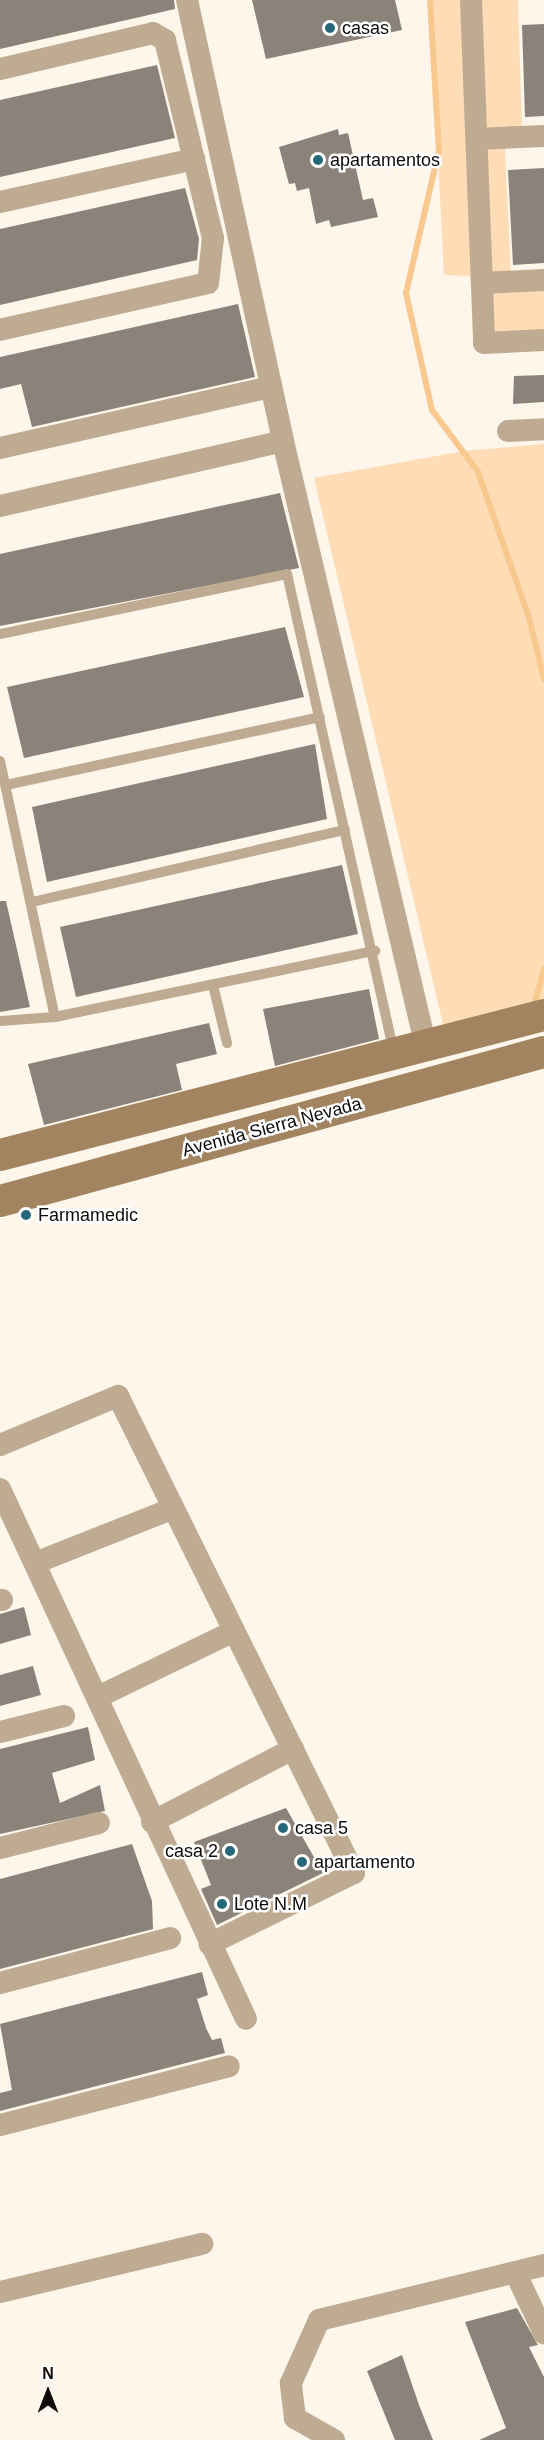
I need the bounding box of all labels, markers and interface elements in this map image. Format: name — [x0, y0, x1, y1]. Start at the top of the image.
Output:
place label: casas — [342, 17, 389, 39]
marker: casas — [323, 21, 337, 35]
place label: apartamentos — [330, 149, 440, 171]
marker: apartamentos — [311, 153, 325, 167]
street label: Avenida Sierra Nevada — [180, 1093, 364, 1161]
place label: Farmamedic — [38, 1204, 138, 1226]
marker: Farmamedic — [19, 1208, 33, 1222]
place label: casa 5 — [295, 1817, 348, 1839]
marker: casa 5 — [276, 1821, 290, 1835]
place label: casa 2 — [165, 1840, 218, 1862]
marker: casa 2 — [223, 1844, 237, 1858]
place label: apartamento — [314, 1851, 415, 1873]
marker: apartamento — [295, 1855, 309, 1869]
place label: Lote N.M — [234, 1893, 307, 1915]
marker: Lote N.M — [215, 1897, 229, 1911]
north arrow — [18, 2362, 78, 2422]
text: N — [42, 2365, 54, 2382]

